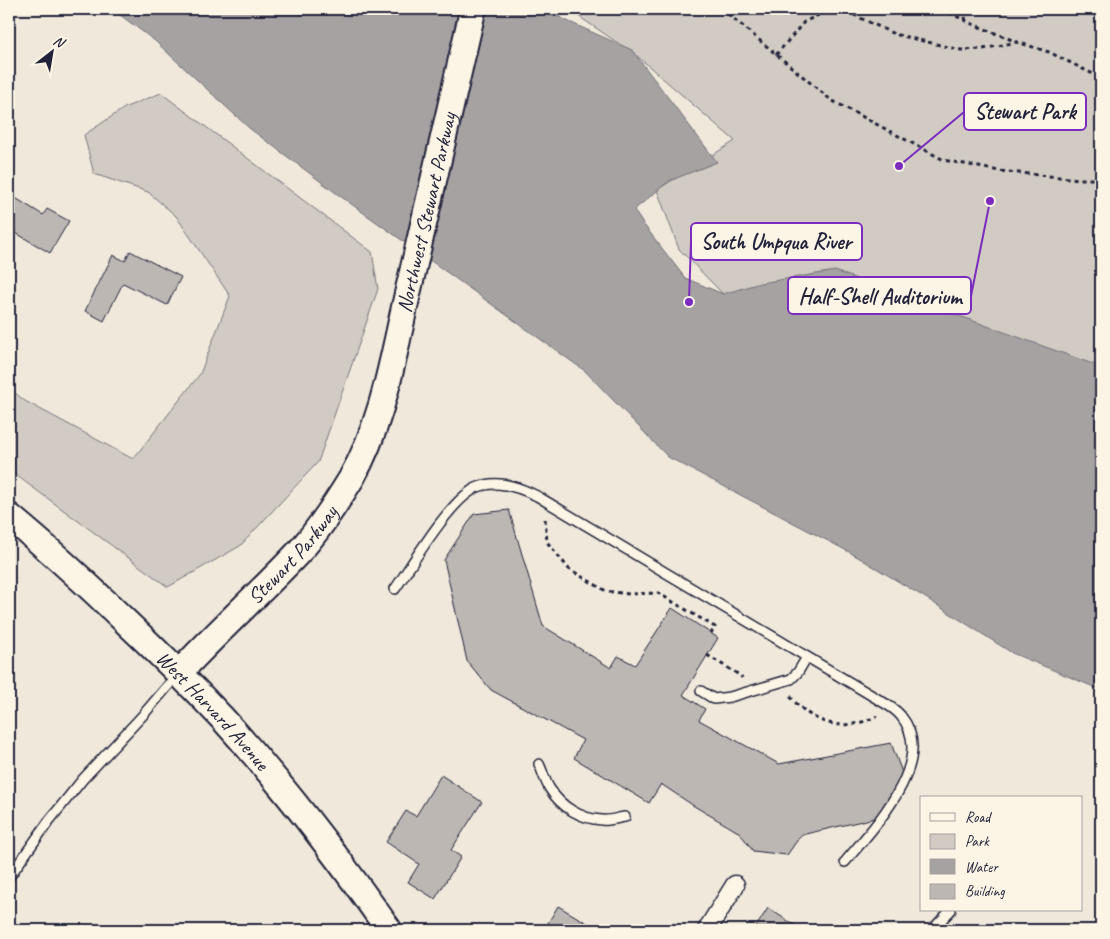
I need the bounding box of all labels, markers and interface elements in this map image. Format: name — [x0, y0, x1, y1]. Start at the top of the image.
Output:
north arrow — [28, 28, 78, 78]
text: N — [50, 32, 69, 52]
callout: Stewart Park — [964, 93, 1086, 130]
text: Stewart Park — [974, 98, 1078, 126]
street label: Northwest Stewart Parkway — [391, 108, 462, 315]
callout: South Umpqua River — [691, 223, 862, 260]
text: South Umpqua River — [701, 228, 854, 256]
callout: Half-Shell Auditorium — [788, 277, 971, 314]
text: Half-Shell Auditorium — [798, 283, 964, 311]
street label: Stewart Parkway — [242, 499, 344, 610]
street label: West Harvard Avenue — [151, 645, 276, 776]
legend — [920, 796, 1082, 912]
text: Road — [965, 808, 992, 827]
text: Park — [965, 832, 990, 851]
text: Water — [965, 858, 999, 877]
text: Building — [965, 882, 1005, 901]

